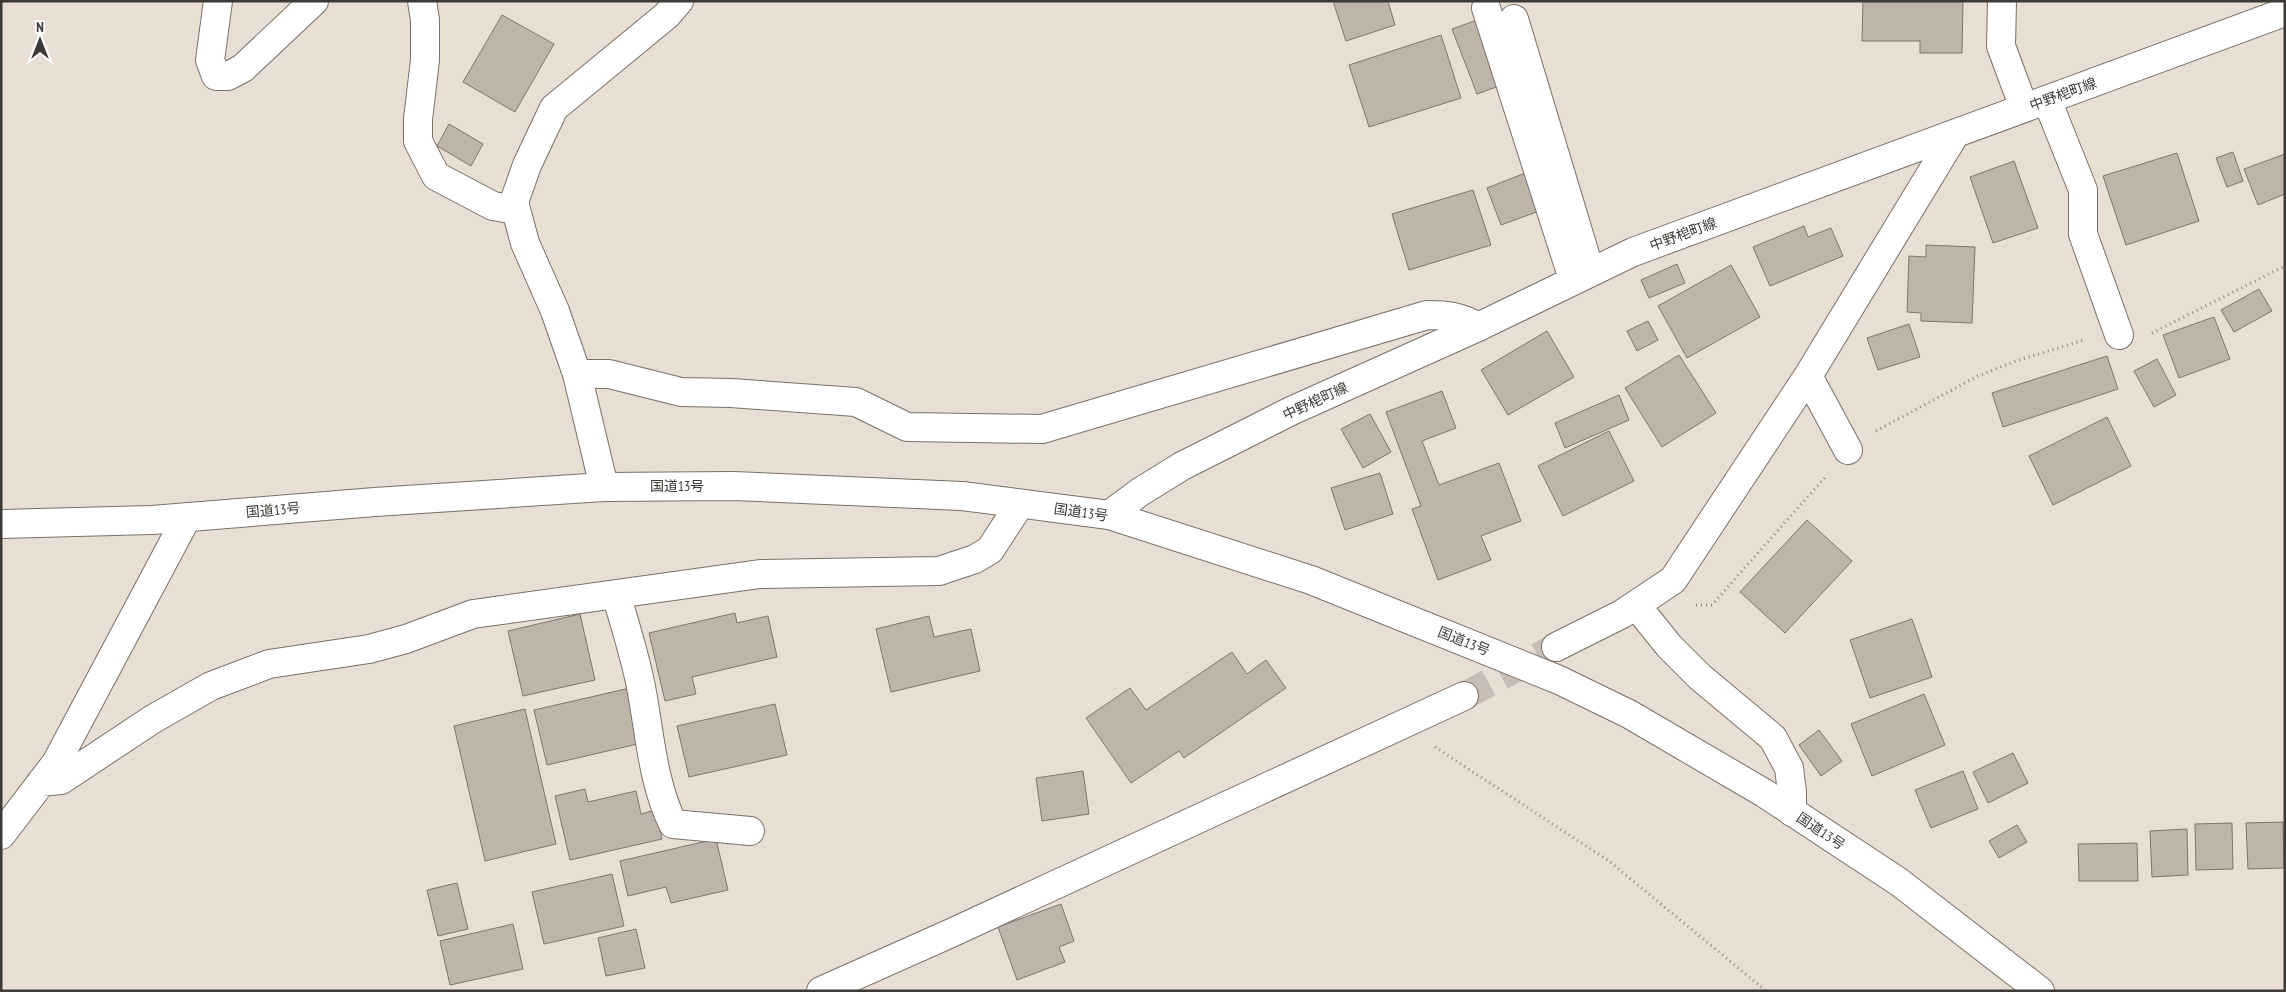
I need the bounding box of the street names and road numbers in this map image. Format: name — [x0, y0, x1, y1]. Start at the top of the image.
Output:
street label: 中野梍町線 — [2027, 74, 2099, 114]
street label: 中野梍町線 — [1647, 214, 1719, 254]
street label: 中野梍町線 — [1279, 378, 1351, 424]
street label: 国道13号 — [650, 477, 704, 495]
street label: 国道13号 — [245, 499, 301, 521]
street label: 国道13号 — [1053, 499, 1109, 525]
street label: 国道13号 — [1435, 622, 1493, 660]
street label: 国道13号 — [1793, 808, 1849, 854]

